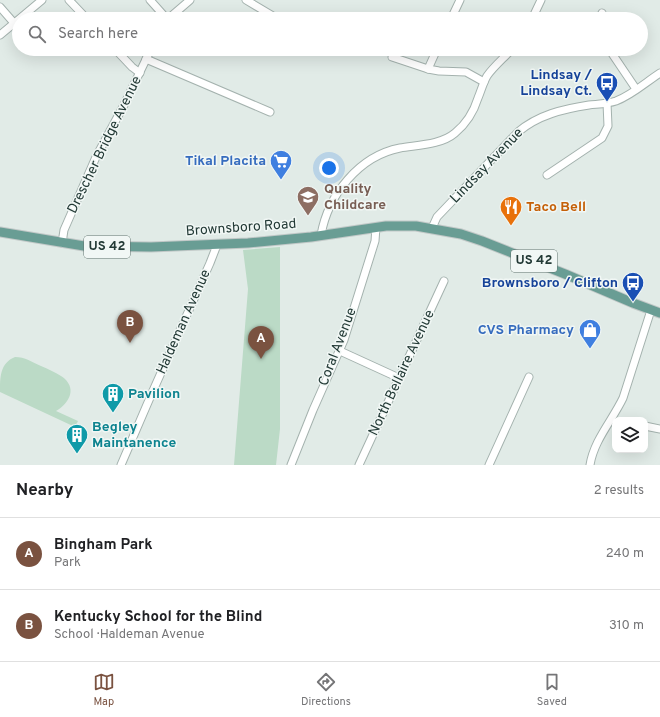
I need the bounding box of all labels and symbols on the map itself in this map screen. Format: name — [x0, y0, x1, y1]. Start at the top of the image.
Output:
place label: Lindsay / Lindsay Ct. — [520, 67, 593, 100]
bus stop icon: Lindsay / Lindsay Ct. — [594, 70, 620, 103]
street label: Drescher Bridge Avenue — [64, 73, 146, 217]
street label: Lindsay Avenue — [447, 125, 527, 207]
supermarket icon: Tikal Placita — [268, 148, 294, 181]
place label: Tikal Placita — [185, 153, 266, 170]
your location — [319, 158, 339, 178]
place label: Quality Childcare — [324, 181, 386, 214]
school or university icon: Quality Childcare — [295, 184, 321, 217]
restaurant icon: Taco Bell — [498, 194, 524, 227]
place label: Taco Bell — [526, 199, 586, 216]
street label: Brownsboro Road — [185, 216, 297, 240]
road number: US 42 — [84, 236, 130, 258]
road number: US 42 — [511, 250, 557, 272]
street label: Haldeman Avenue — [153, 267, 215, 377]
bus stop icon: Brownsboro / Clifton — [620, 270, 646, 303]
place label: Brownsboro / Clifton — [482, 275, 618, 292]
street label: Coral Avenue — [315, 305, 361, 389]
street label: North Bellaire Avenue — [365, 307, 439, 439]
pin: B — [117, 310, 143, 343]
shop icon: CVS Pharmacy — [577, 317, 603, 350]
place label: CVS Pharmacy — [478, 322, 574, 339]
pin: A — [248, 326, 274, 359]
building icon: Pavilion — [100, 381, 126, 414]
place label: Pavilion — [128, 386, 180, 403]
place label: Begley Maintanence — [92, 419, 177, 452]
building icon: Begley Maintanence — [64, 422, 90, 455]

